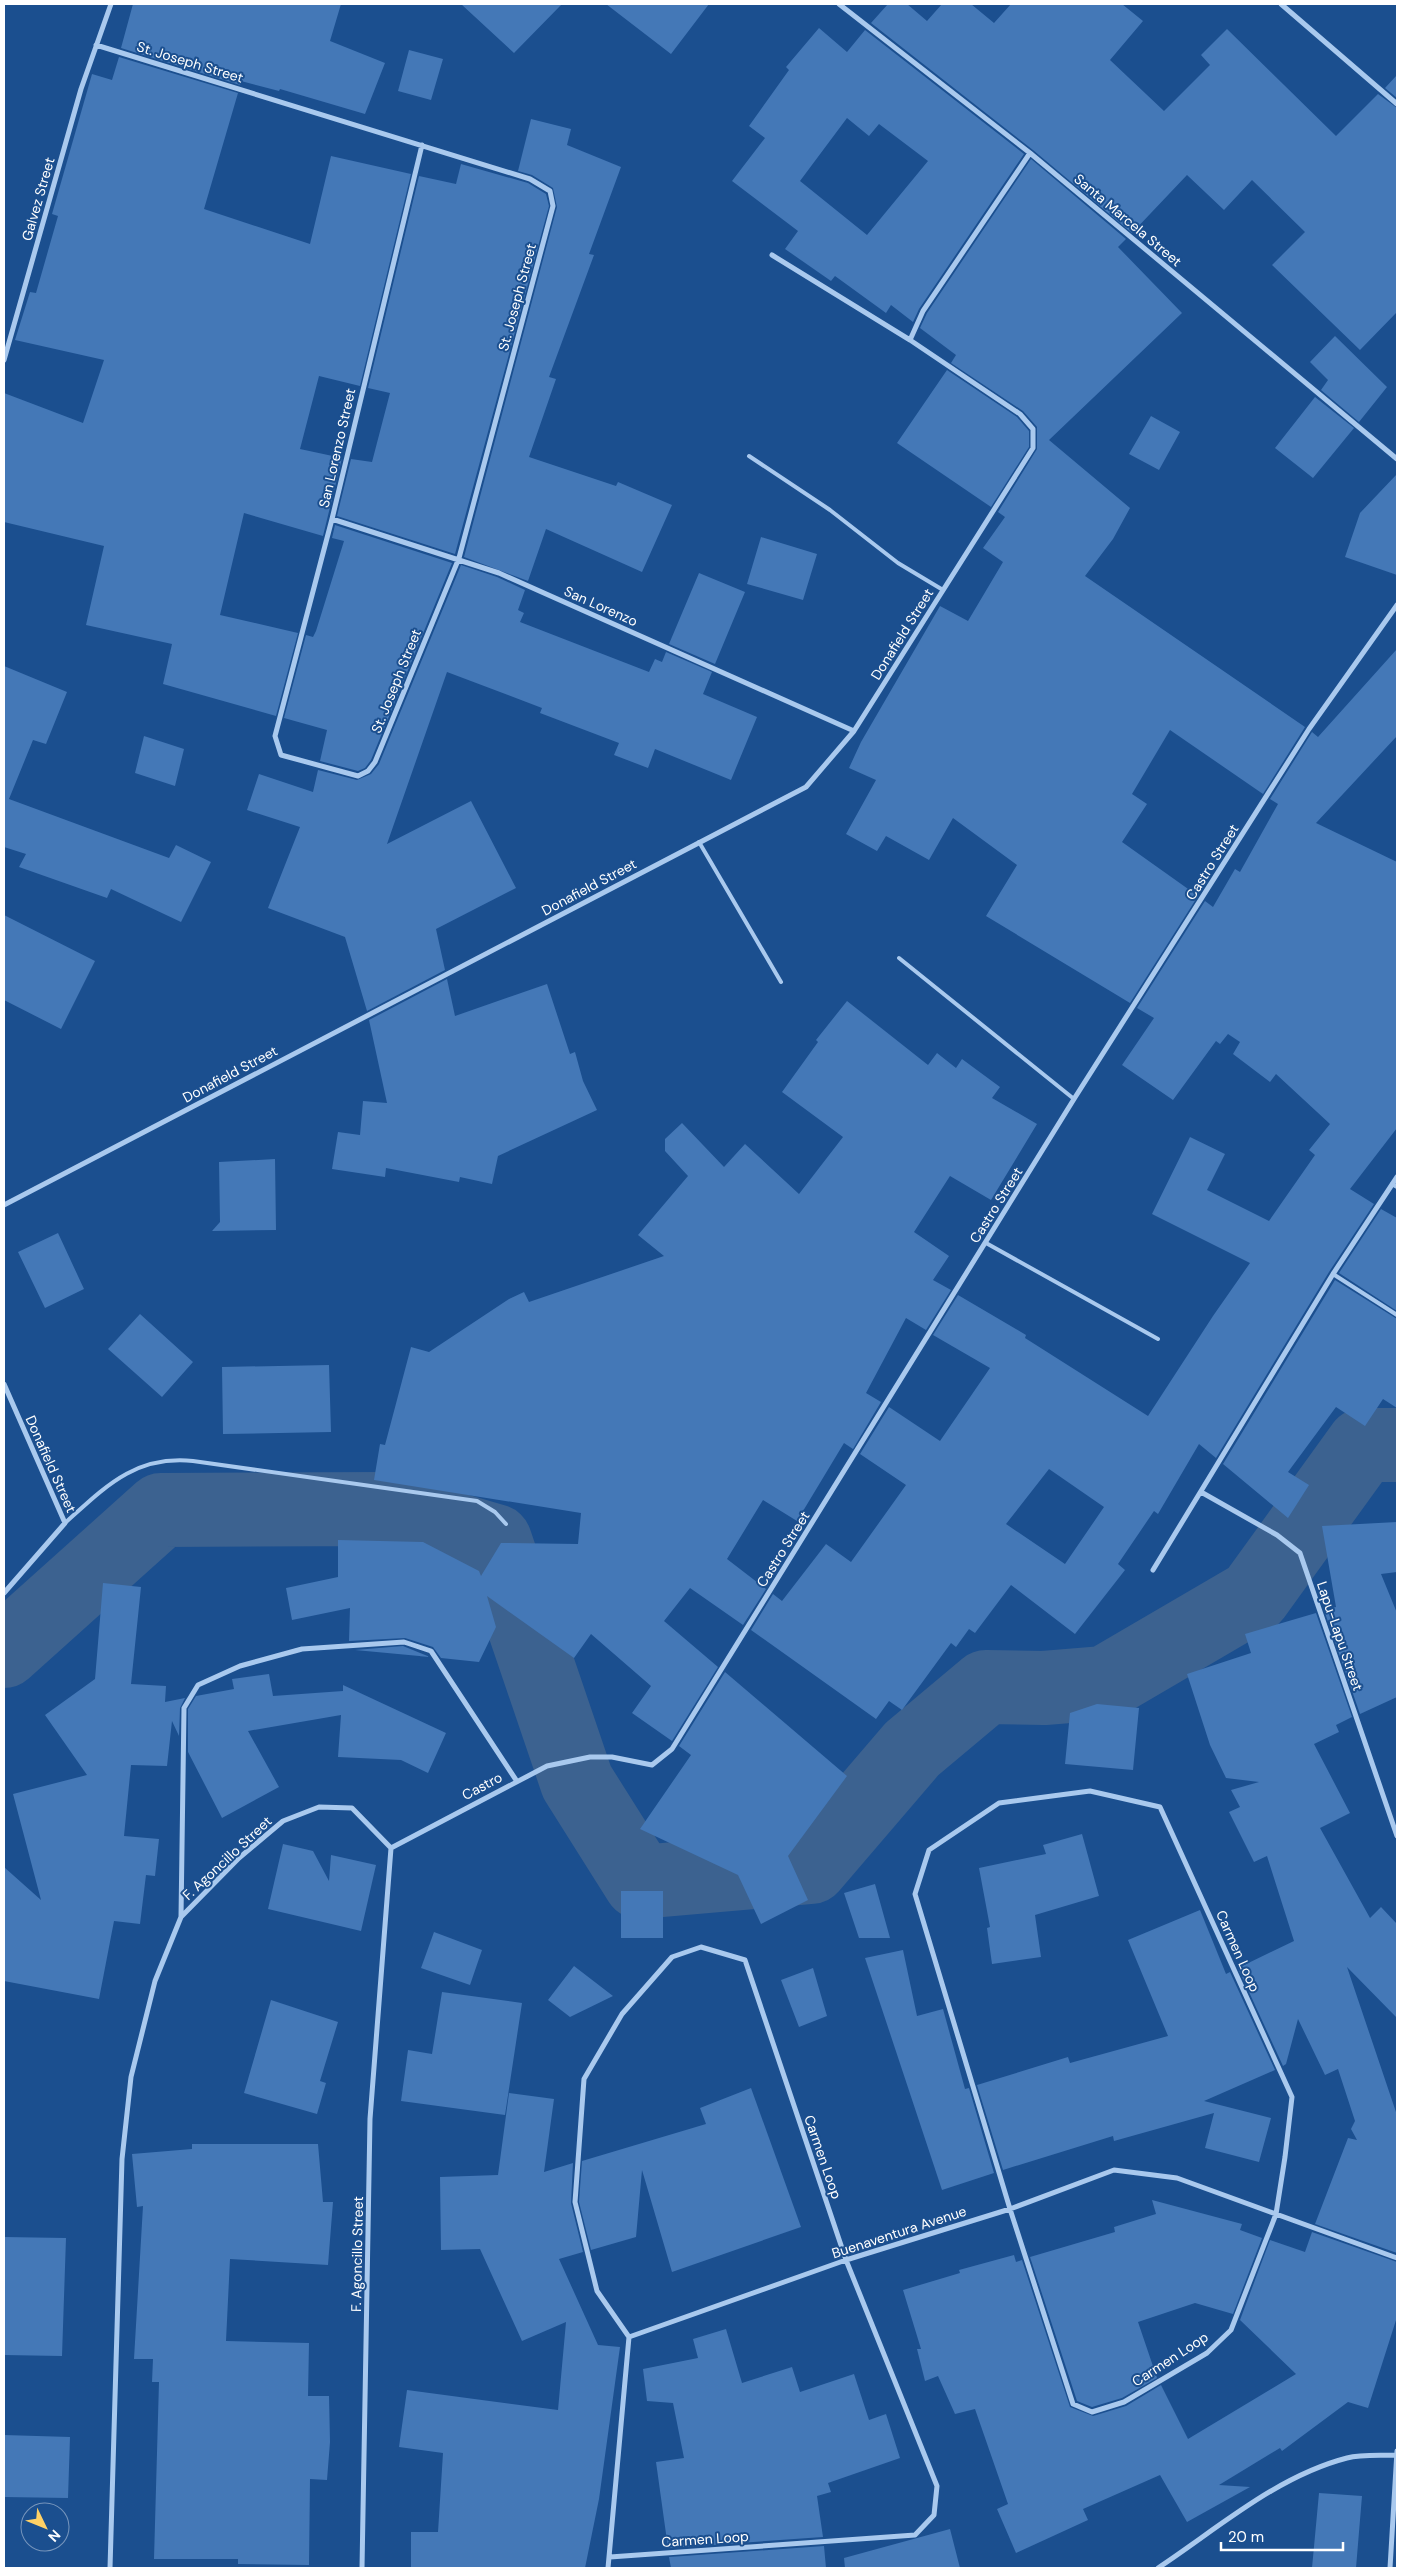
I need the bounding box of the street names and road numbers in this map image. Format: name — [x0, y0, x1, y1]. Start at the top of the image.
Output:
street label: St. Joseph Street — [134, 37, 246, 87]
street label: Galvez Street — [17, 155, 59, 243]
street label: Santa Marcela Street — [1071, 170, 1185, 270]
street label: St. Joseph Street — [494, 241, 540, 353]
street label: San Lorenzo Street — [315, 387, 359, 509]
street label: San Lorenzo — [561, 582, 641, 630]
street label: Donafield Street — [867, 585, 937, 683]
street label: St. Joseph Street — [367, 626, 425, 736]
street label: Castro Street — [1181, 821, 1243, 903]
street label: Donafield Street — [539, 854, 639, 920]
street label: Donafield Street — [180, 1041, 280, 1107]
street label: Castro Street — [965, 1164, 1027, 1246]
street label: Donafield Street — [21, 1412, 81, 1516]
street label: Castro Street — [752, 1508, 814, 1590]
street label: Lapu-Lapu Street — [1313, 1579, 1367, 1693]
street label: Castro — [459, 1768, 505, 1804]
street label: F. Agoncillo Street — [179, 1812, 275, 1904]
street label: Carmen Loop — [1212, 1907, 1264, 1995]
street label: Carmen Loop — [800, 2113, 846, 2202]
street label: F. Agoncillo Street — [347, 2196, 367, 2312]
street label: Buenaventura Avenue — [829, 2202, 969, 2262]
street label: Carmen Loop — [1128, 2328, 1212, 2390]
street label: Carmen Loop — [661, 2527, 749, 2551]

